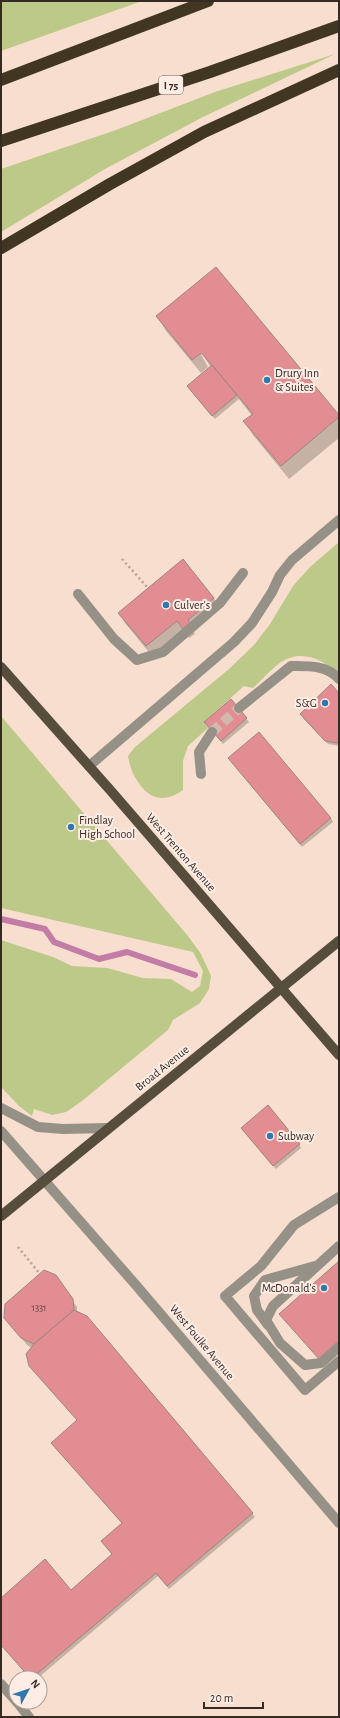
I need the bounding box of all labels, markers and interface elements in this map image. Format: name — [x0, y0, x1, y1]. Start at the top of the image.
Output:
road number: I 75 — [159, 76, 183, 94]
place label: Drury Inn & Suites — [275, 367, 319, 393]
marker: Drury Inn & Suites — [262, 375, 272, 385]
place label: Culver's — [174, 599, 210, 611]
marker: Culver's — [161, 600, 171, 610]
place label: S&G — [296, 697, 317, 709]
marker: S&G — [320, 698, 330, 708]
street label: West Trenton Avenue — [144, 811, 218, 893]
place label: Findlay High School — [79, 814, 135, 840]
marker: Findlay High School — [66, 822, 76, 832]
street label: Broad Avenue — [133, 1043, 191, 1093]
place label: Subway — [278, 1130, 314, 1143]
marker: Subway — [265, 1131, 275, 1141]
place label: McDonald's — [262, 1282, 316, 1294]
marker: McDonald's — [319, 1283, 329, 1293]
street label: West Foulke Avenue — [167, 1302, 237, 1382]
house number: 1331 — [31, 1303, 47, 1313]
north arrow — [8, 1670, 48, 1710]
text: N — [29, 1677, 42, 1690]
scale bar — [204, 1684, 263, 1710]
text: 20 m — [210, 1692, 233, 1704]

